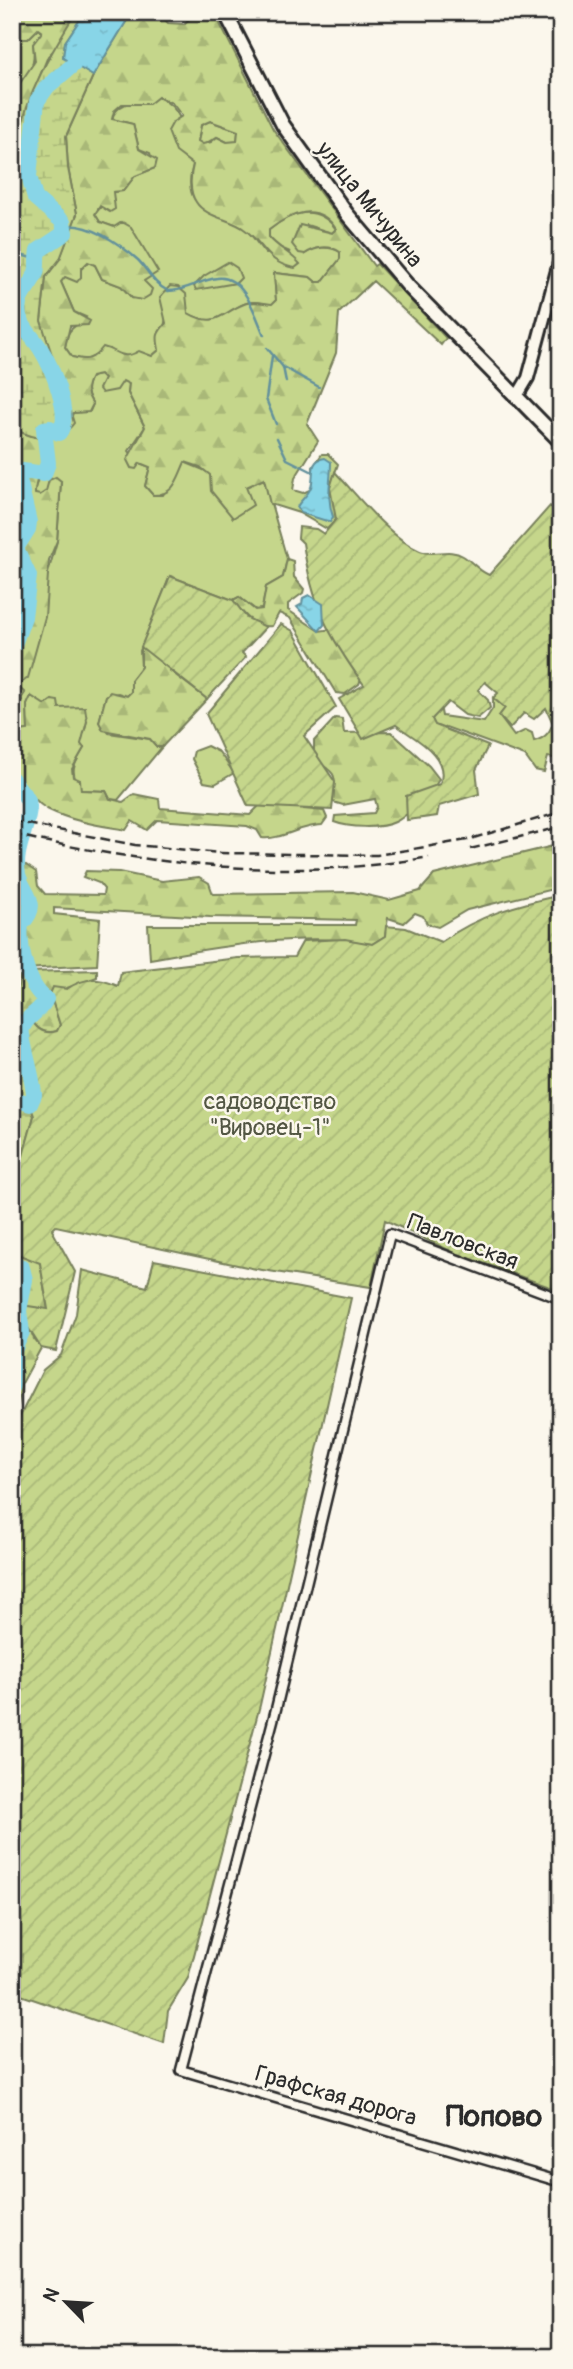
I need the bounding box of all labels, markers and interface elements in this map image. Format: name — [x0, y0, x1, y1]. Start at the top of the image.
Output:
street label: улица Мичурина — [309, 135, 429, 273]
park label: садоводство "Вировец-1" — [204, 1087, 336, 1142]
street label: Павловская — [403, 1207, 522, 1276]
street label: Графская дорога — [252, 2059, 420, 2132]
district label: Попово — [446, 2098, 542, 2135]
north arrow — [32, 2268, 102, 2338]
text: N — [38, 2284, 65, 2306]

